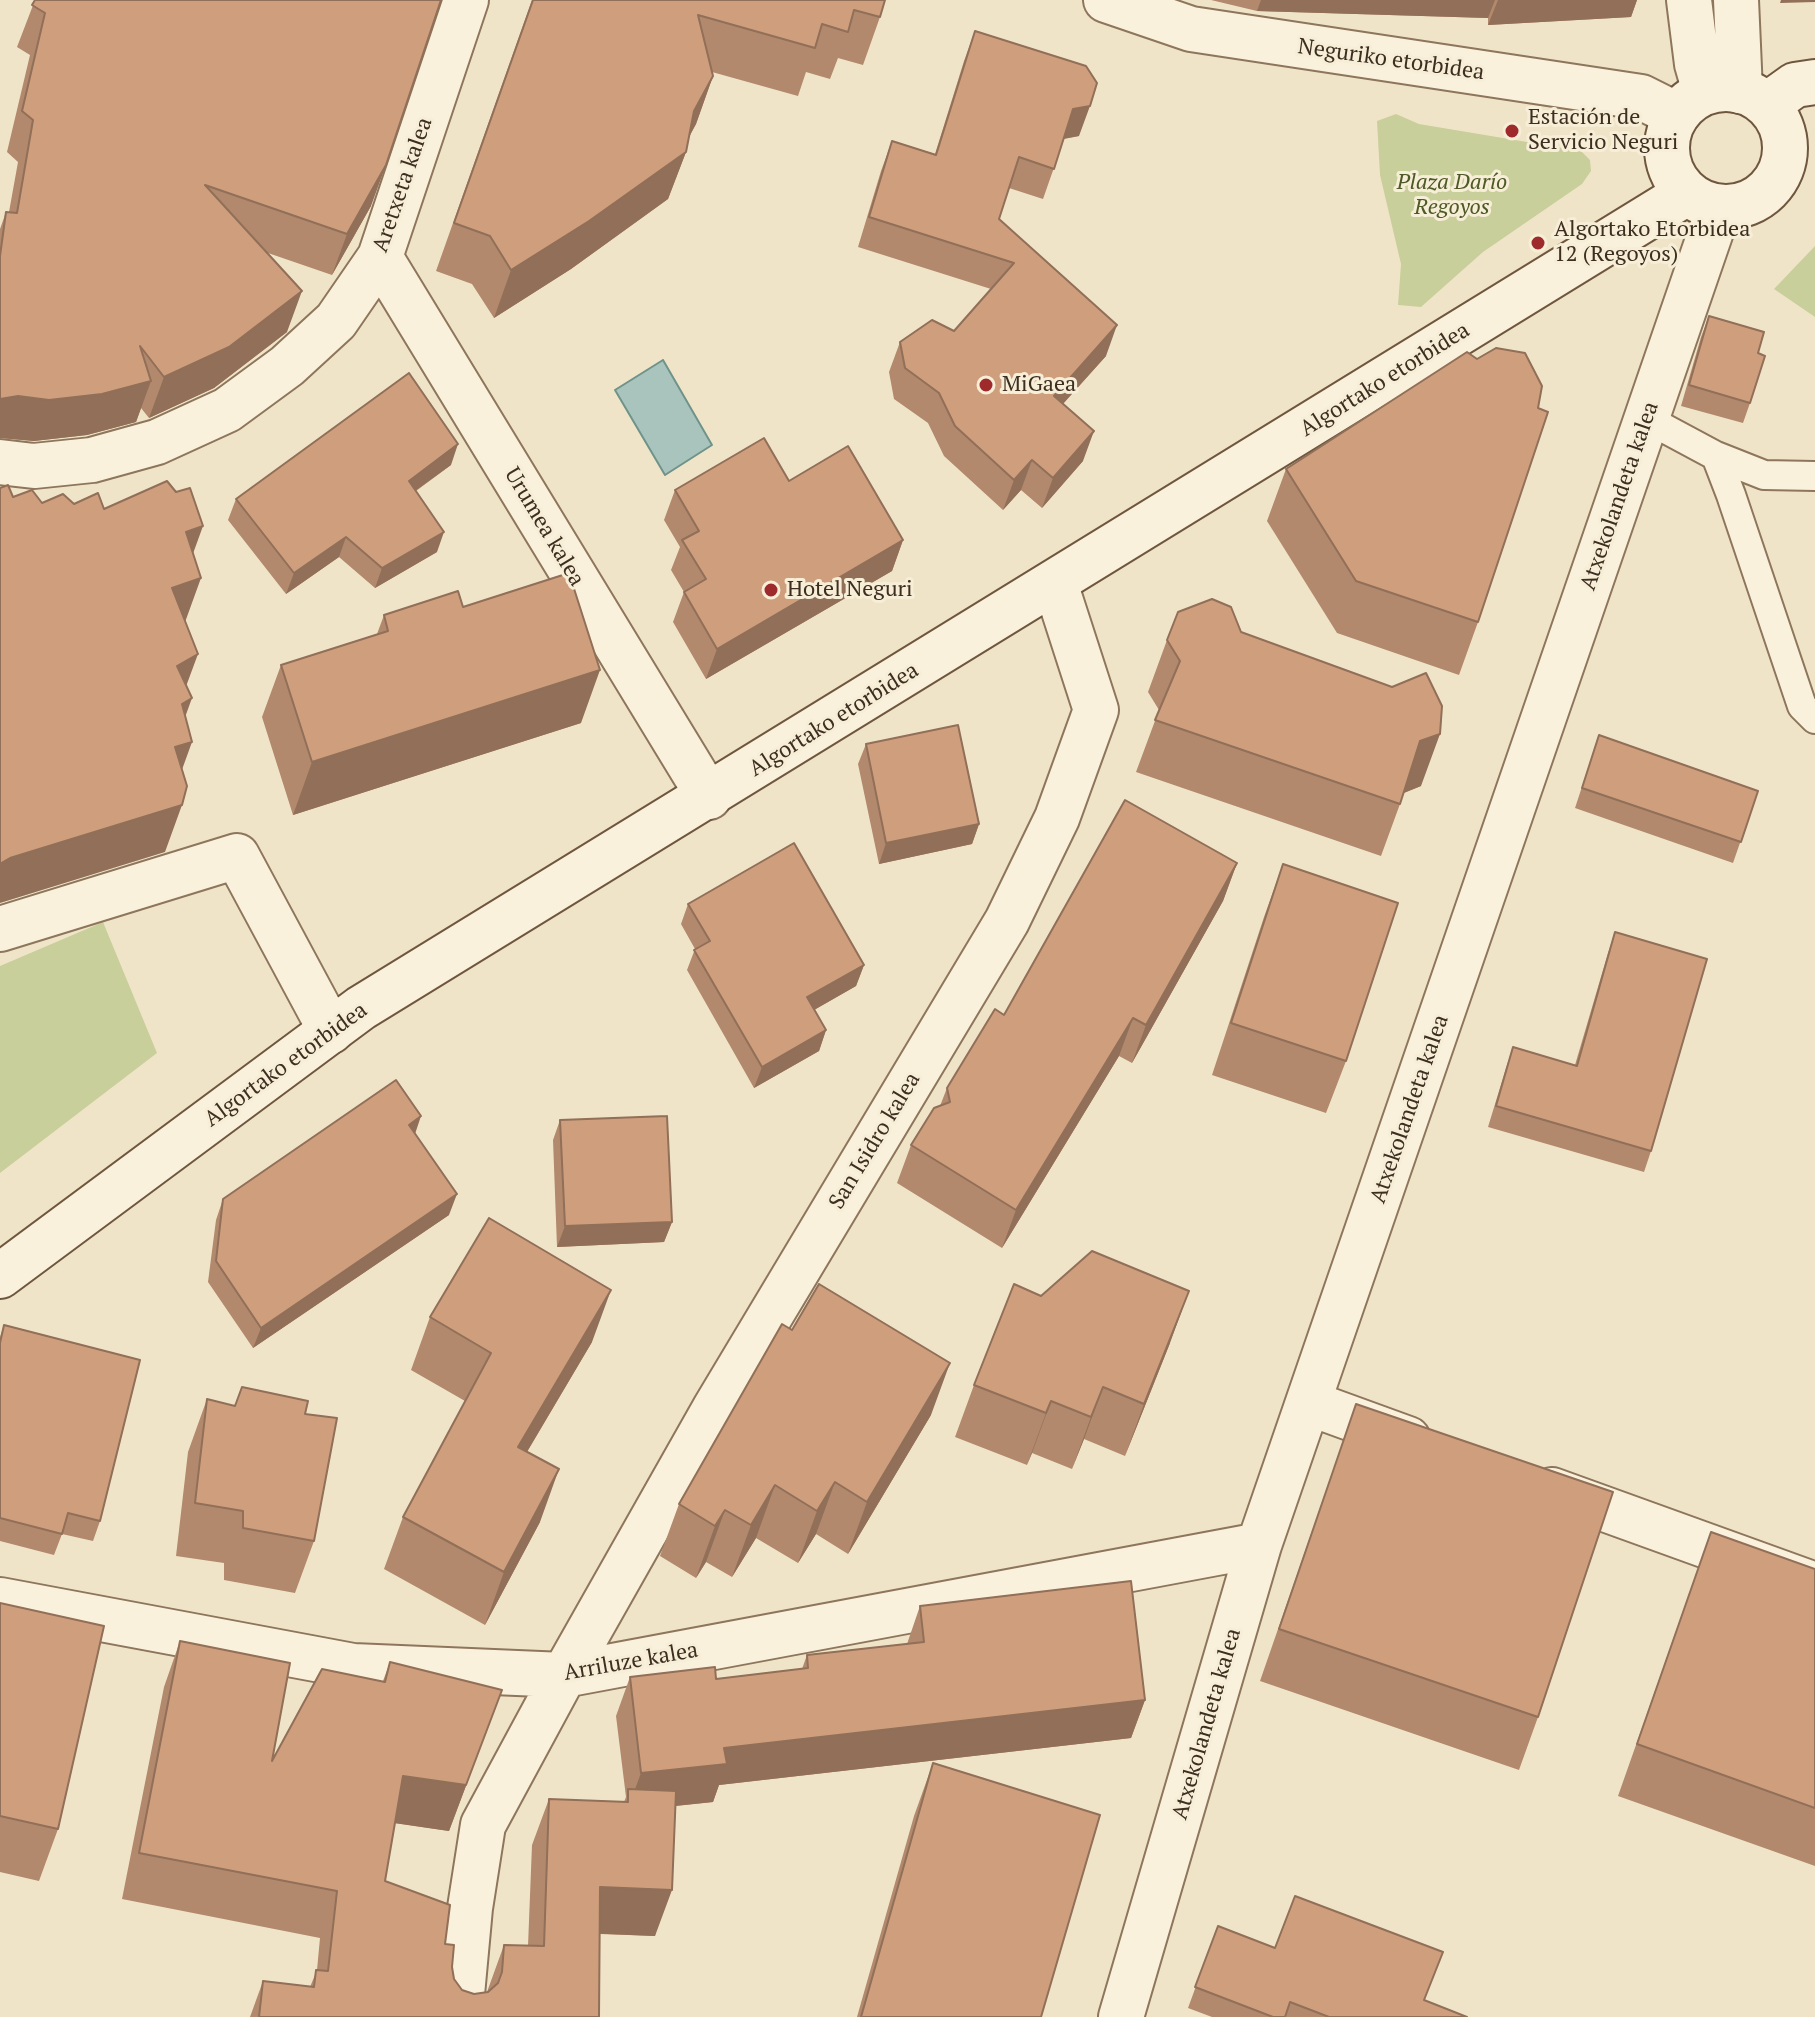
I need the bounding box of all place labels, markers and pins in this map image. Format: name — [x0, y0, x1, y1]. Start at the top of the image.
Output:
place label: Estación de Servicio Neguri — [1528, 105, 1678, 156]
marker: Estación de Servicio Neguri — [1503, 122, 1521, 140]
place label: Algortako Etorbidea 12 (Regoyos) — [1554, 217, 1750, 268]
marker: Algortako Etorbidea 12 (Regoyos) — [1529, 234, 1547, 252]
place label: MiGaea — [1002, 372, 1076, 398]
marker: MiGaea — [977, 376, 995, 394]
place label: Hotel Neguri — [787, 577, 913, 603]
marker: Hotel Neguri — [762, 581, 780, 599]

